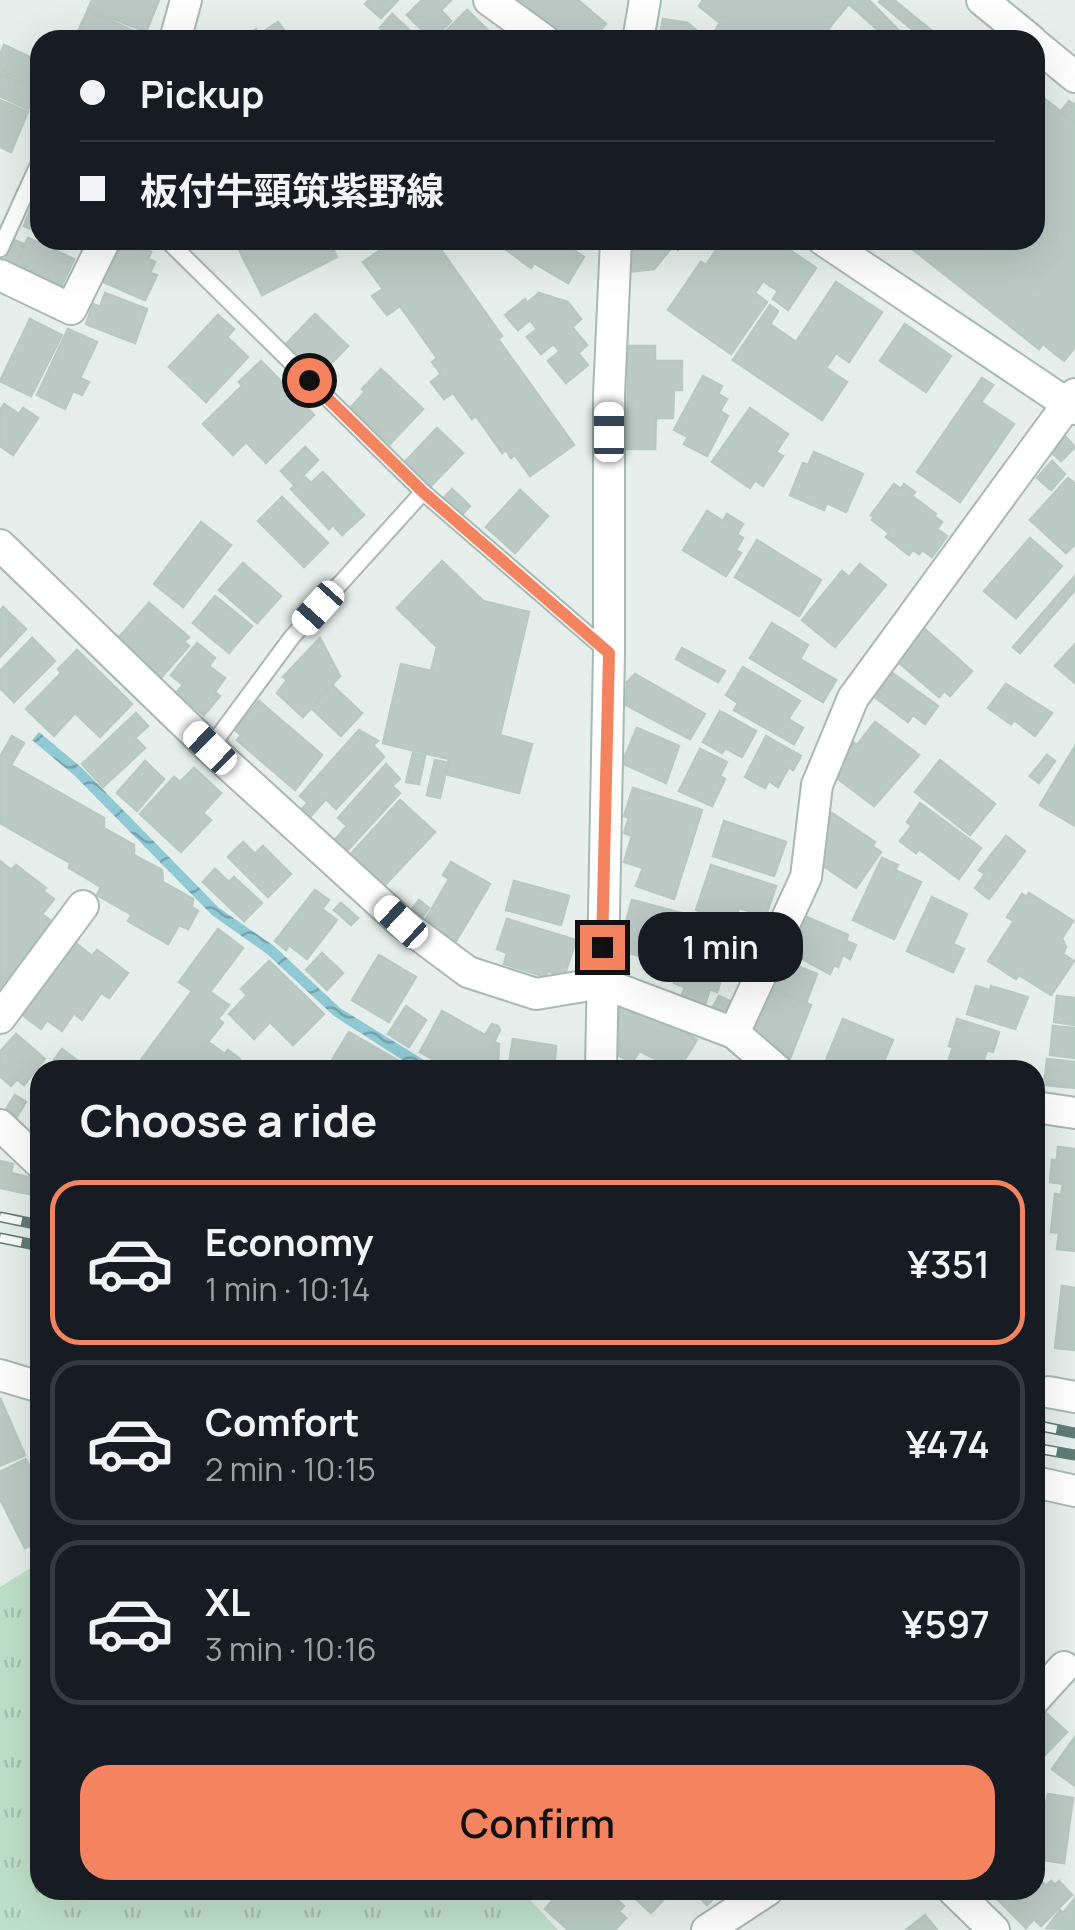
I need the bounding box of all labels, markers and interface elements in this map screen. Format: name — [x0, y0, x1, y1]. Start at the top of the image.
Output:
text: Pickup — [140, 67, 264, 119]
text: 板付牛頸筑紫野線 — [140, 164, 444, 216]
route start — [287, 358, 332, 403]
car — [594, 402, 624, 462]
car — [287, 576, 349, 640]
car — [178, 716, 242, 780]
car — [369, 891, 433, 953]
callout: 1 min — [637, 912, 802, 982]
route end — [580, 925, 625, 970]
text: 1 min — [682, 925, 759, 969]
text: Choose a ride — [80, 1089, 377, 1151]
text: Economy — [205, 1215, 374, 1267]
icon: car — [85, 1218, 175, 1308]
text: ¥351 — [908, 1237, 990, 1289]
text: 1 min · 10:14 — [205, 1267, 370, 1311]
text: Comfort — [205, 1395, 359, 1447]
icon: car — [85, 1398, 175, 1488]
text: ¥474 — [906, 1417, 990, 1469]
text: 2 min · 10:15 — [205, 1447, 376, 1491]
text: XL — [205, 1575, 250, 1627]
icon: car — [85, 1578, 175, 1668]
text: ¥597 — [902, 1597, 990, 1649]
text: 3 min · 10:16 — [205, 1627, 377, 1671]
button: Confirm — [80, 1765, 995, 1880]

